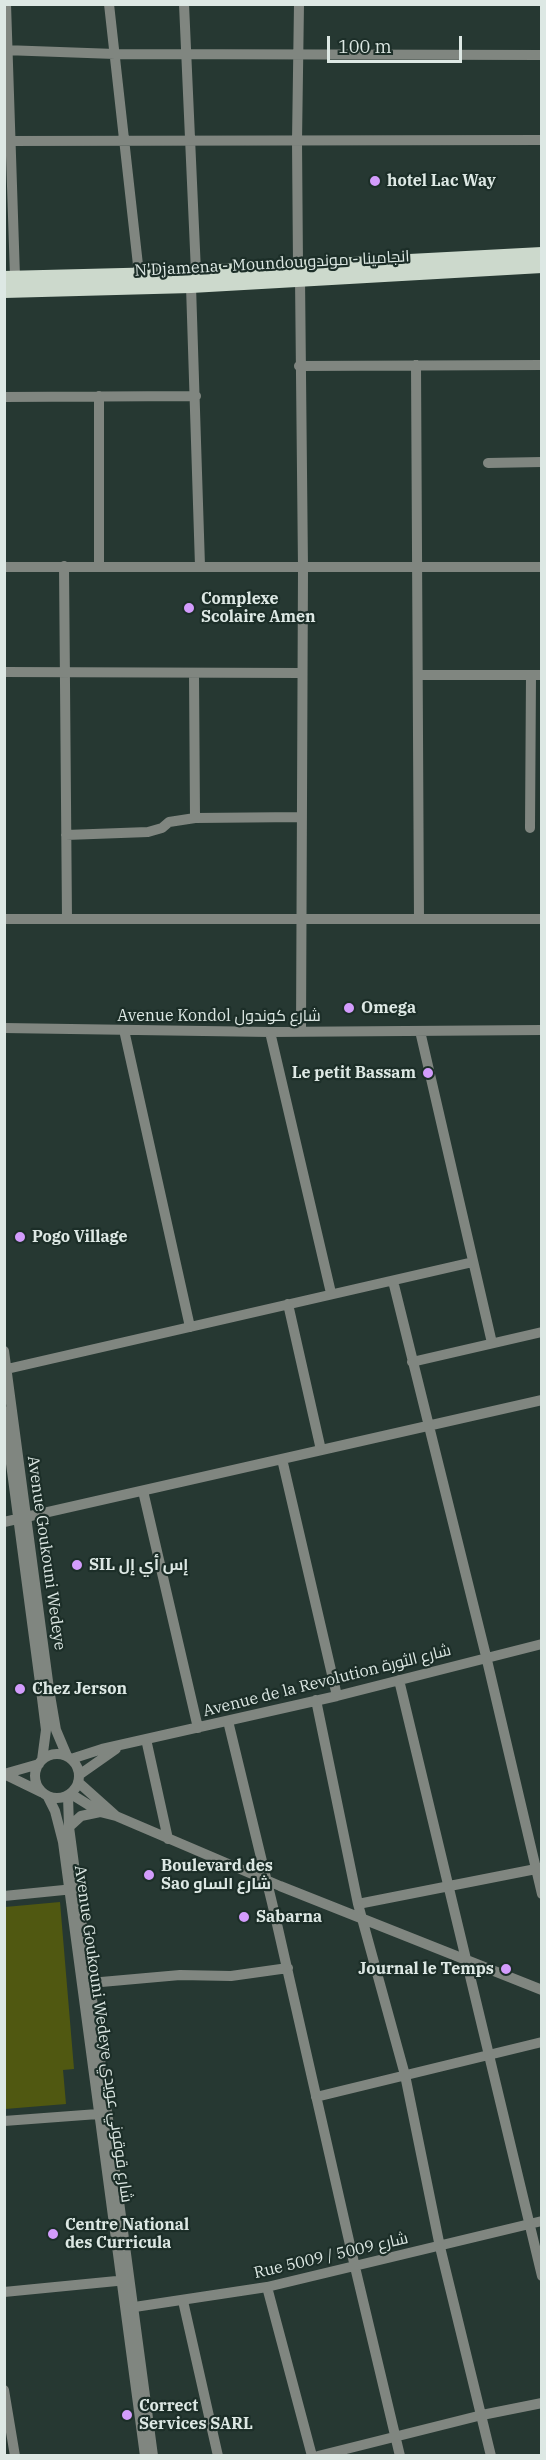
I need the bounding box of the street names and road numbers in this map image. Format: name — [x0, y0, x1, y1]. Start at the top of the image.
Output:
street label: N'Djamena - Moundou انجامينا - موندو — [134, 247, 410, 281]
street label: Avenue Kondol شارع كوندول — [117, 1006, 321, 1026]
street label: Avenue Goukouni Wedeye — [23, 1455, 69, 1651]
street label: Avenue de la Revolution شارع الثورة — [201, 1641, 453, 1721]
street label: Avenue Goukouni Wedeye شارع قوقوني عويدي — [70, 1864, 136, 2204]
street label: Rue 5009 / شارع 5009 — [252, 2229, 410, 2283]

